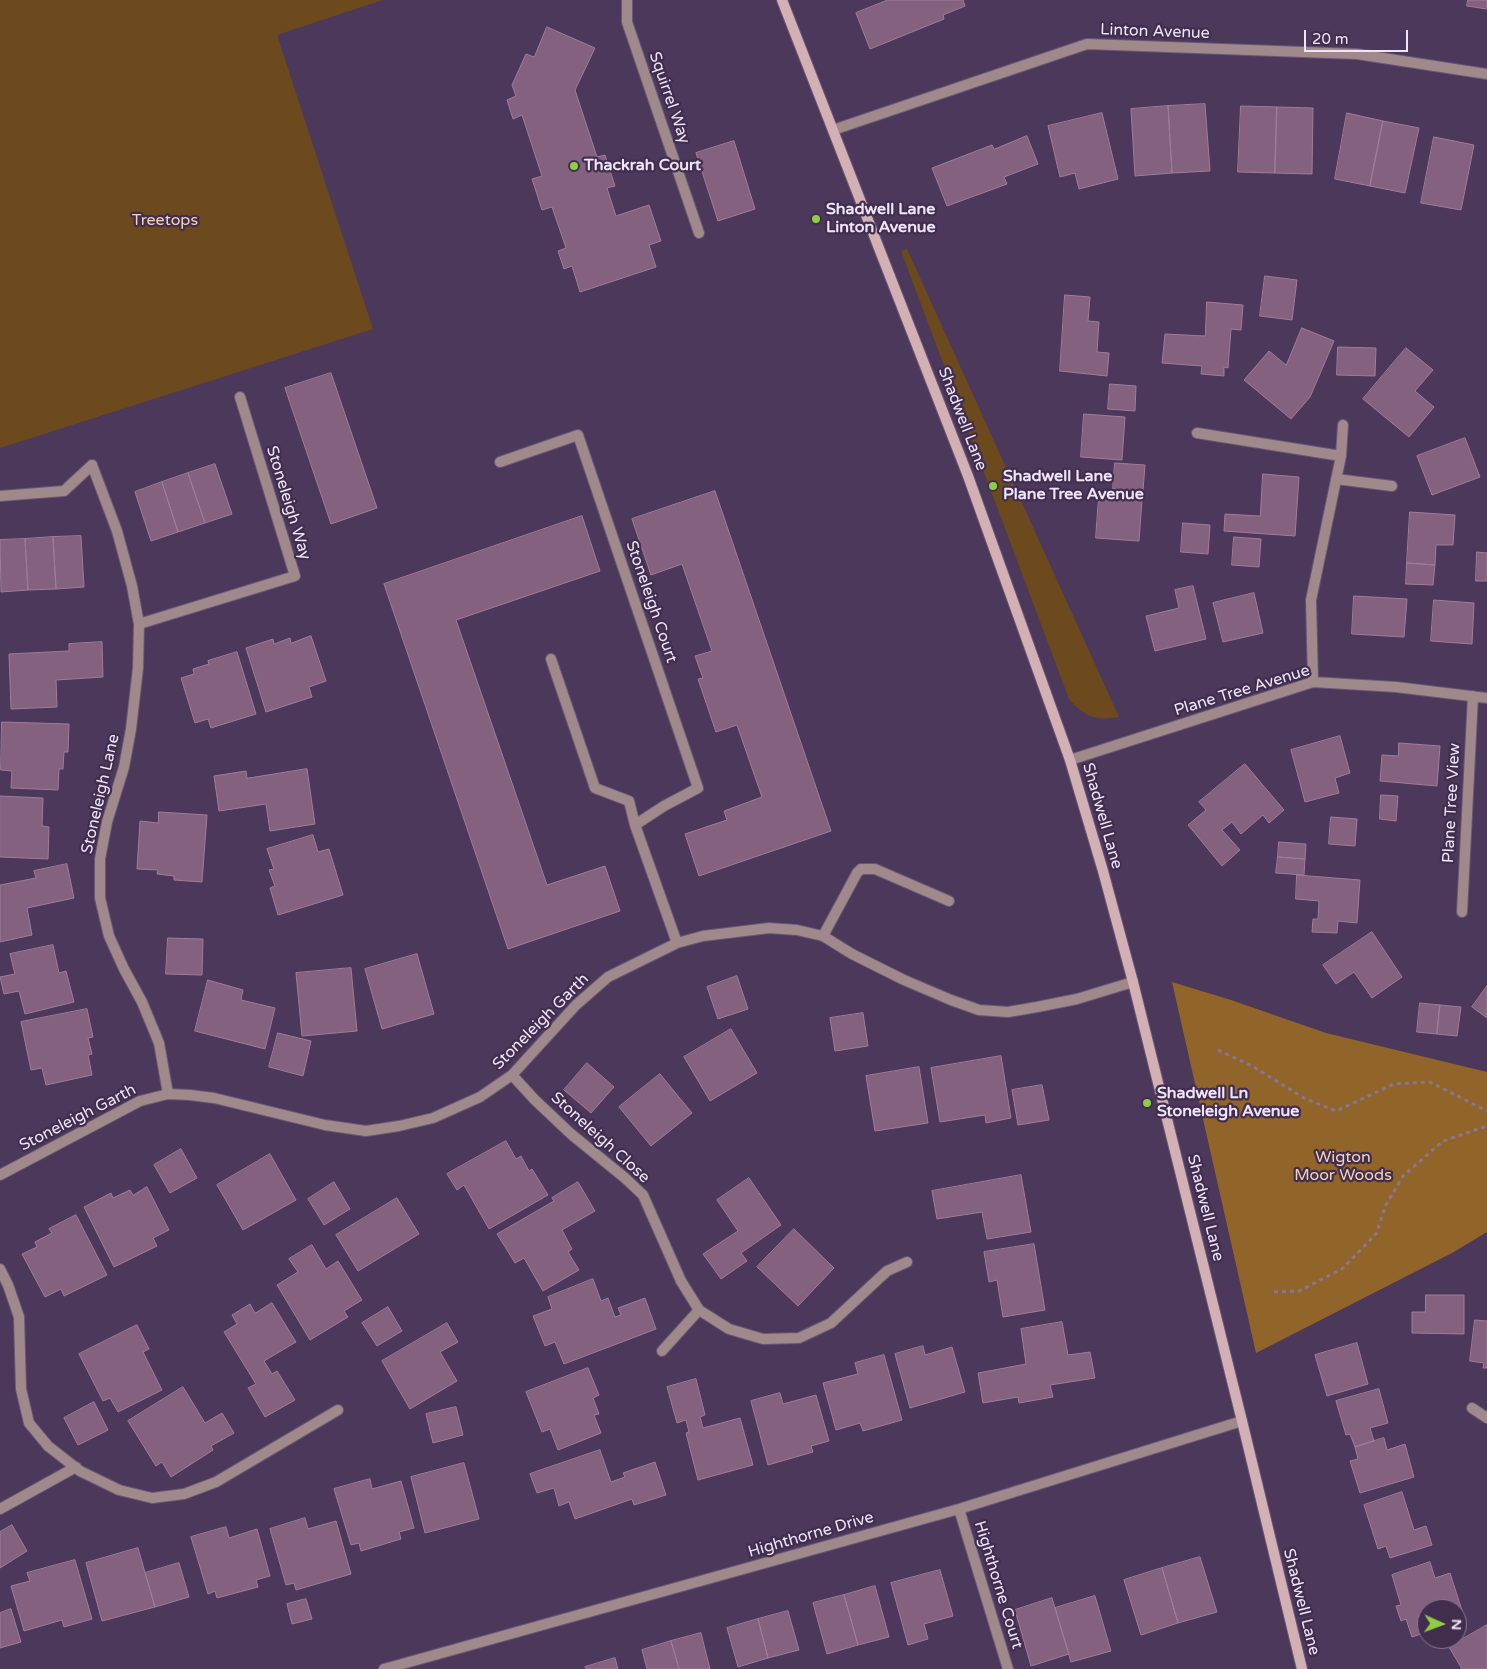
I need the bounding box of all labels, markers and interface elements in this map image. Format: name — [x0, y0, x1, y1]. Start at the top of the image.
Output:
street label: Linton Avenue — [1100, 20, 1210, 44]
scale bar — [1307, 20, 1411, 52]
text: 20 m — [1312, 30, 1349, 48]
street label: Squirrel Way — [644, 50, 694, 146]
place label: Thackrah Court — [584, 156, 701, 176]
marker: Thackrah Court — [568, 160, 580, 172]
place label: Shadwell Lane Linton Avenue — [826, 200, 936, 238]
park label: Treetops — [132, 211, 198, 231]
marker: Shadwell Lane Linton Avenue — [810, 213, 822, 225]
street label: Shadwell Lane — [933, 365, 991, 473]
street label: Stoneleigh Way — [262, 444, 314, 562]
place label: Shadwell Lane Plane Tree Avenue — [1003, 467, 1144, 505]
marker: Shadwell Lane Plane Tree Avenue — [987, 480, 999, 492]
street label: Stoneleigh Court — [621, 539, 681, 665]
street label: Plane Tree Avenue — [1172, 661, 1312, 721]
street label: Stoneleigh Lane — [78, 732, 124, 856]
street label: Plane Tree View — [1439, 743, 1465, 863]
street label: Shadwell Lane — [1078, 761, 1126, 871]
street label: Stoneleigh Garth — [489, 970, 593, 1074]
street label: Stoneleigh Garth — [17, 1080, 139, 1156]
place label: Shadwell Ln Stoneleigh Avenue — [1157, 1084, 1299, 1122]
street label: Stoneleigh Close — [547, 1089, 653, 1187]
marker: Shadwell Ln Stoneleigh Avenue — [1141, 1097, 1153, 1109]
park label: Wigton Moor Woods — [1294, 1148, 1392, 1186]
street label: Shadwell Lane — [1182, 1153, 1228, 1263]
street label: Highthorne Drive — [746, 1508, 876, 1562]
street label: Highthorne Court — [969, 1519, 1027, 1651]
street label: Shadwell Lane — [1278, 1547, 1324, 1657]
north arrow — [1417, 1599, 1467, 1649]
text: N — [1448, 1619, 1465, 1630]

